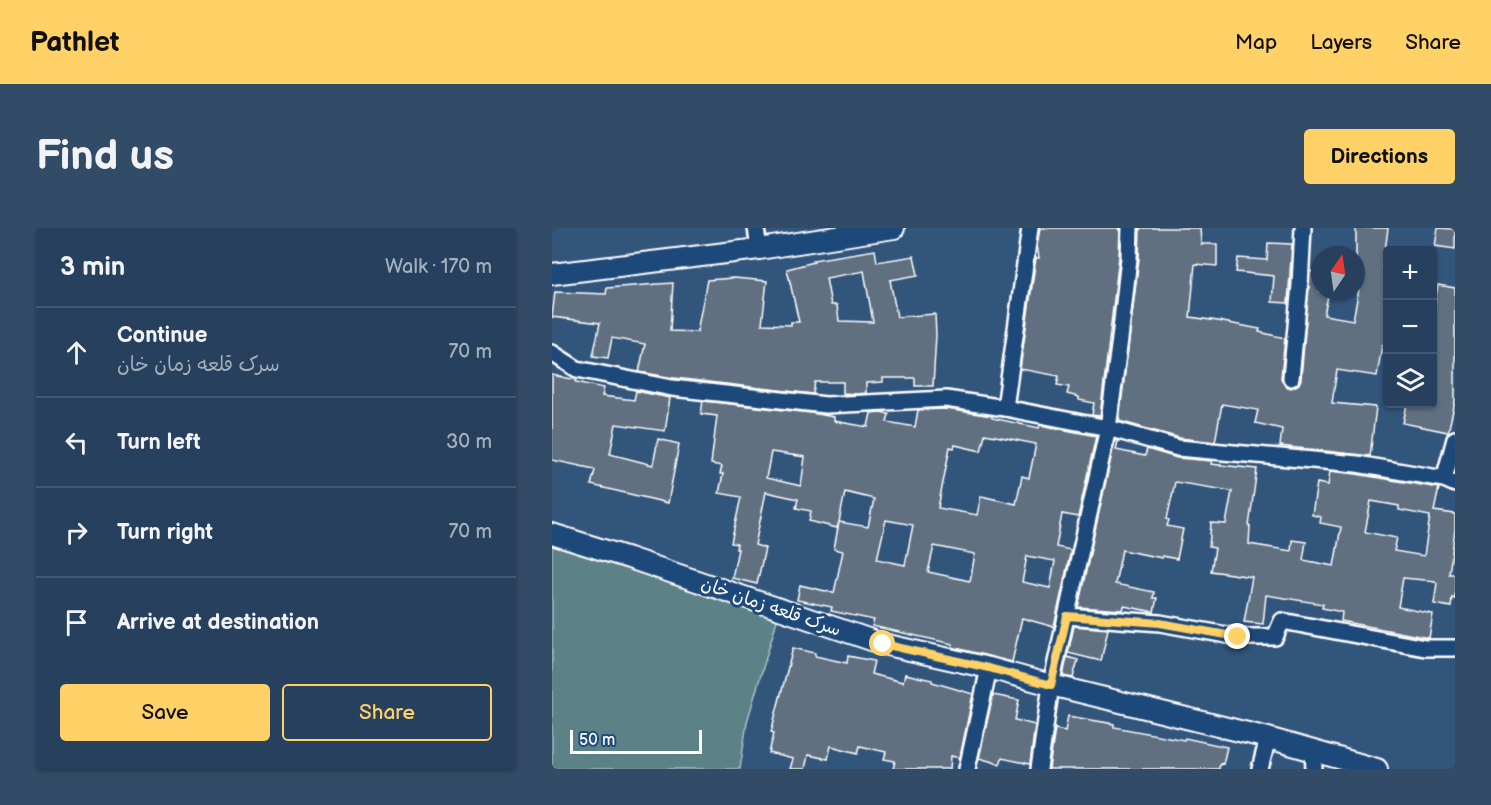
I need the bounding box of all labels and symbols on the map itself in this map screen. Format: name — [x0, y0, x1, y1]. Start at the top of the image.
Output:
north arrow — [1311, 246, 1365, 300]
street label: سرک قلعه زمان خان — [698, 573, 844, 641]
route end — [1224, 623, 1250, 649]
route start — [869, 630, 895, 656]
scale bar — [570, 727, 702, 754]

